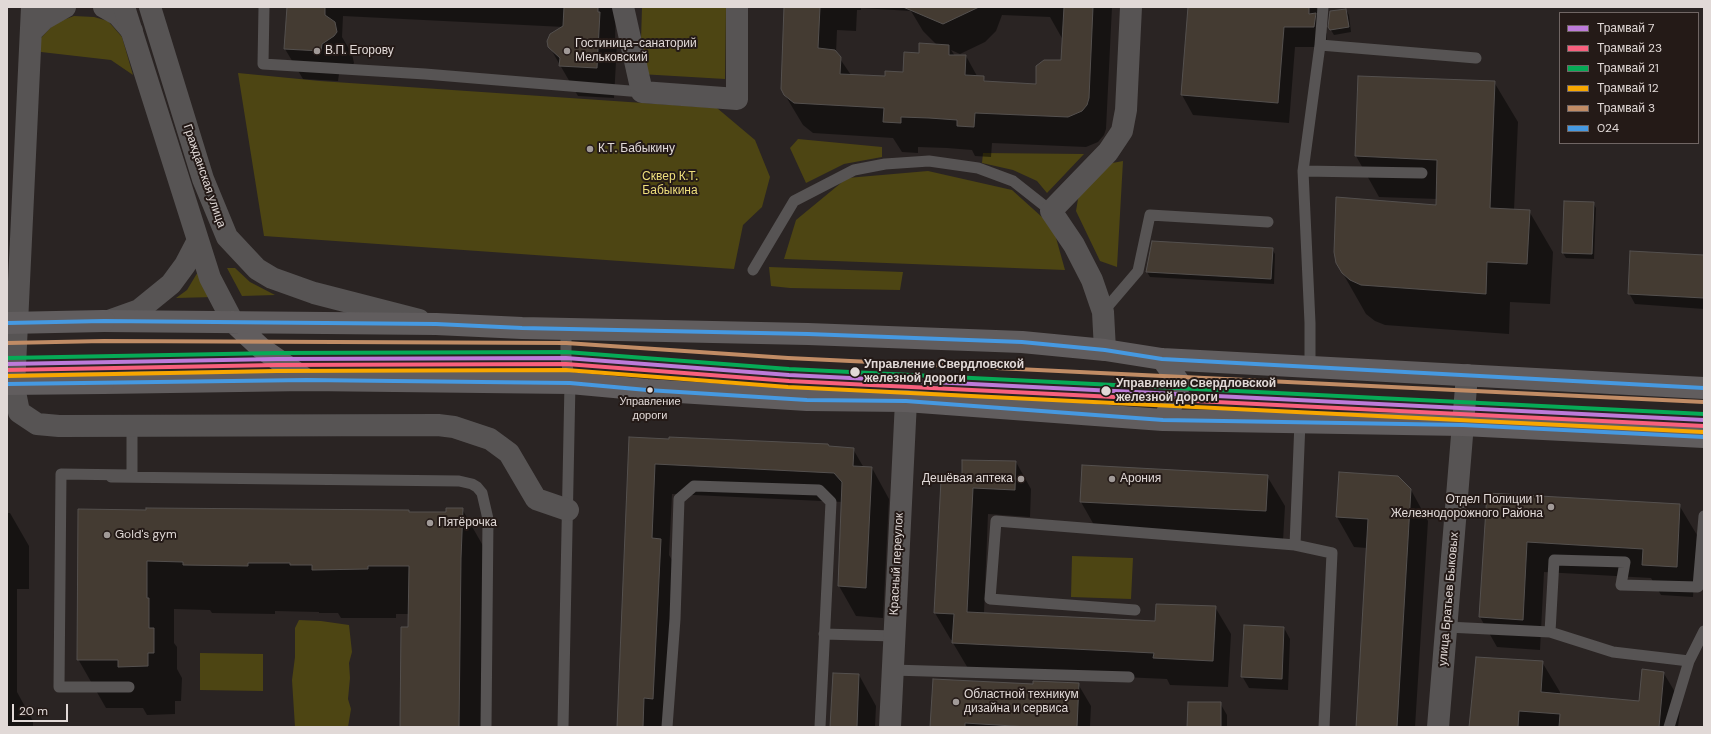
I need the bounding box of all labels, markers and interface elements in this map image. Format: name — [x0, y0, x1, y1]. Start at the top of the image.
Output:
legend — [1559, 12, 1699, 144]
text: Трамвай 7 — [1597, 20, 1654, 36]
place label: Гостиница-санаторий Мельковский — [575, 37, 697, 65]
text: Трамвай 23 — [1597, 40, 1662, 56]
place label: В.П. Егорову — [325, 44, 394, 58]
marker: В.П. Егорову — [312, 46, 322, 56]
marker: Гостиница-санаторий Мельковский — [562, 46, 572, 56]
text: Трамвай 21 — [1597, 60, 1659, 76]
text: Трамвай 12 — [1597, 80, 1659, 96]
text: Трамвай 3 — [1597, 100, 1655, 116]
text: 024 — [1597, 120, 1619, 136]
street label: Гражданская улица — [180, 122, 228, 230]
place label: К.Т. Бабыкину — [598, 142, 675, 156]
marker: К.Т. Бабыкину — [585, 144, 595, 154]
park label: Сквер К.Т. Бабыкина — [642, 170, 698, 198]
place label: Управление Свердловской железной дороги — [864, 358, 1024, 386]
marker: Управление Свердловской железной дороги — [848, 365, 862, 379]
place label: Управление Cвердловской железной дороги — [1116, 377, 1276, 405]
marker: Управление Cвердловской железной дороги — [1099, 384, 1113, 398]
marker: Управление дороги — [645, 385, 655, 395]
place label: Управление дороги — [619, 395, 681, 421]
place label: Дешёвая аптека — [922, 472, 1013, 486]
place label: Арония — [1120, 472, 1161, 486]
marker: Дешёвая аптека — [1016, 474, 1026, 484]
marker: Арония — [1107, 474, 1117, 484]
place label: Отдел Полиции 11 Железнодорожного Района — [1391, 493, 1543, 521]
marker: Отдел Полиции 11 Железнодорожного Района — [1546, 502, 1556, 512]
street label: Красный переулок — [887, 512, 907, 616]
place label: Пятёрочка — [438, 516, 497, 530]
marker: Пятёрочка — [425, 518, 435, 528]
place label: Gold's gym — [115, 528, 177, 542]
marker: Gold's gym — [102, 530, 112, 540]
street label: улица Братьев Быковых — [1436, 531, 1462, 667]
place label: Областной техникум дизайна и сервиса — [964, 688, 1079, 716]
scale bar — [14, 696, 70, 722]
marker: Областной техникум дизайна и сервиса — [951, 697, 961, 707]
text: 20 m — [19, 703, 48, 719]

